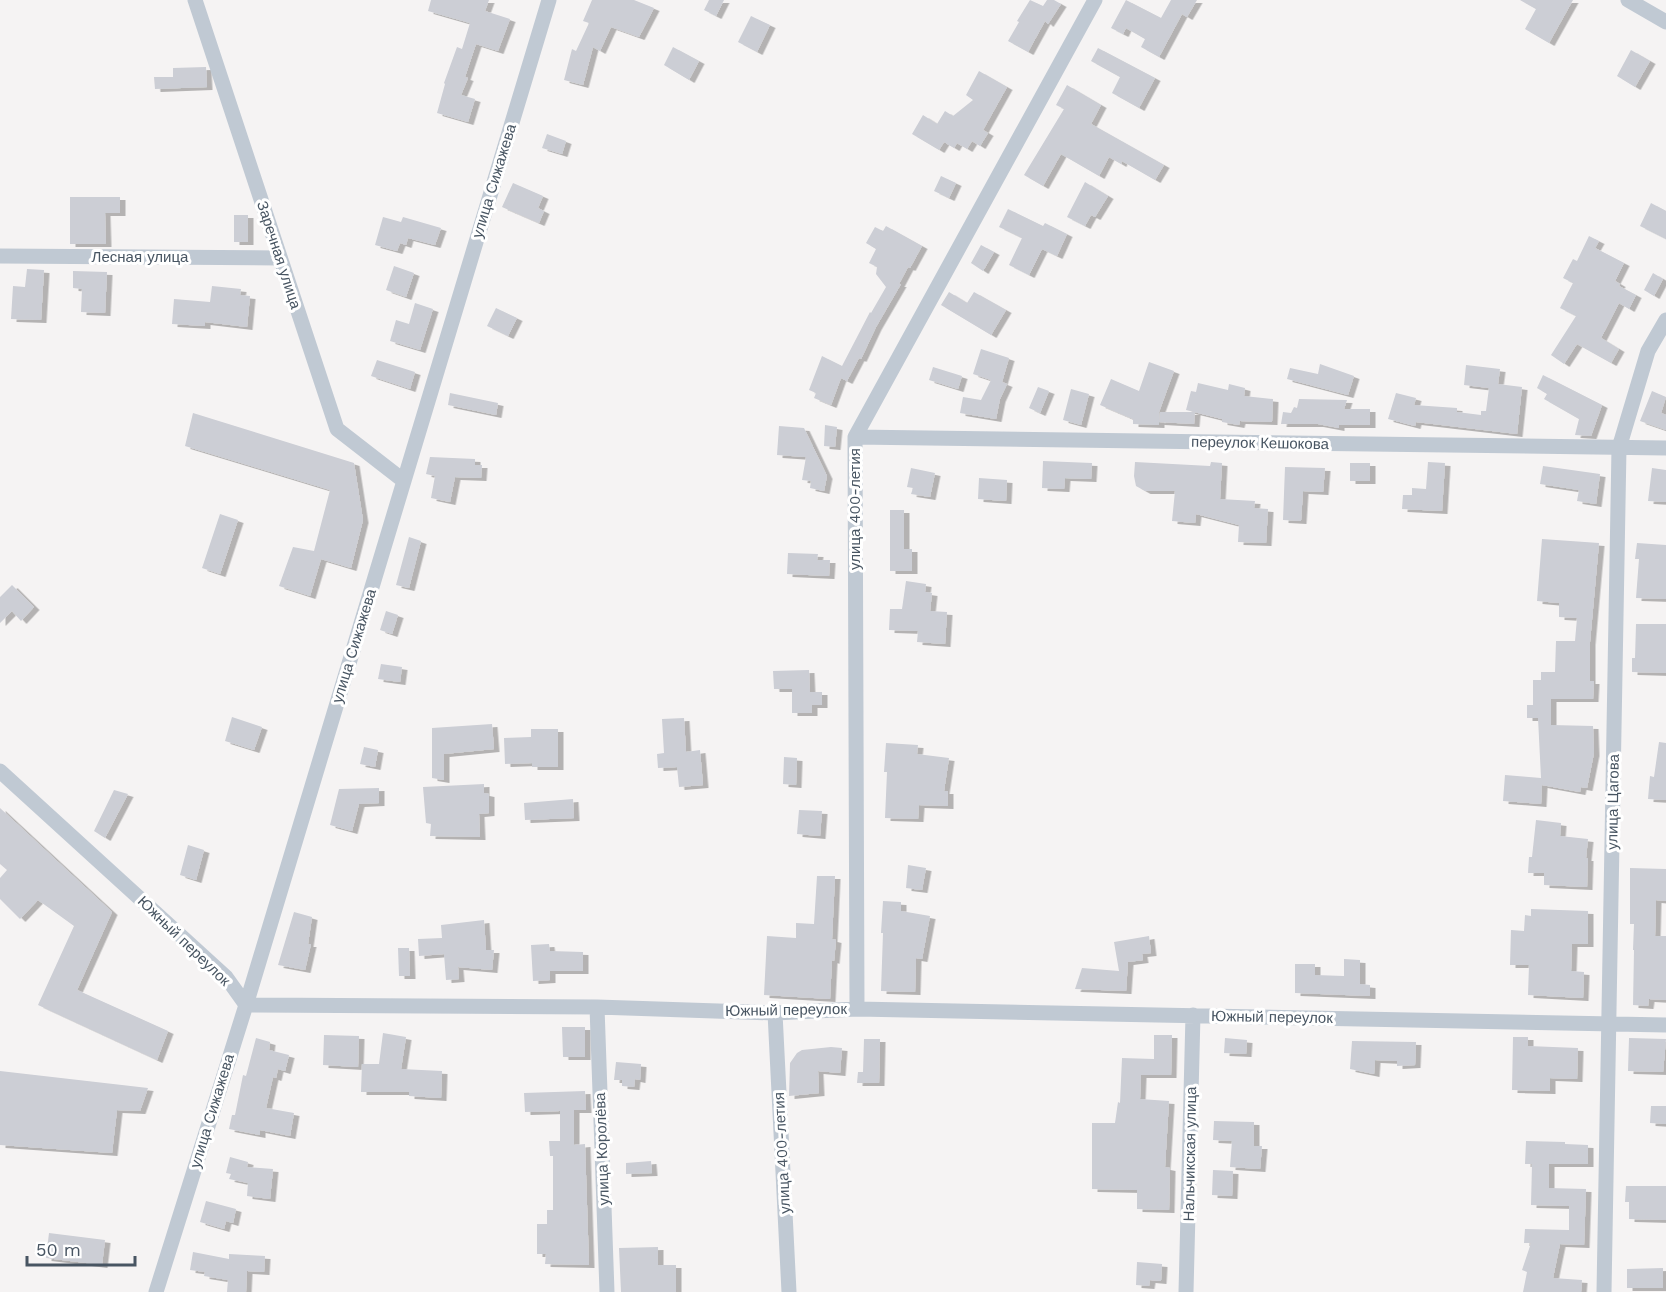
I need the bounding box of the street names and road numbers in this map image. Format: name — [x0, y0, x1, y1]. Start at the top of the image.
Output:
street label: улица Сижажева — [468, 121, 520, 240]
street label: Заречная улица — [253, 199, 305, 312]
street label: Лесная улица — [92, 248, 189, 266]
street label: переулок Кешокова — [1191, 433, 1330, 453]
street label: улица 400-летия — [846, 448, 864, 570]
street label: улица Сижажева — [328, 586, 380, 705]
street label: улица Цагова — [1603, 753, 1623, 850]
street label: Южный переулок — [134, 892, 234, 990]
street label: Южный переулок — [725, 1000, 847, 1020]
street label: Южный переулок — [1211, 1007, 1333, 1027]
street label: улица Сижажева — [186, 1051, 238, 1170]
street label: Нальчикская улица — [1180, 1086, 1200, 1222]
street label: улица Королёва — [591, 1092, 613, 1206]
street label: улица 400-летия — [770, 1092, 794, 1214]

